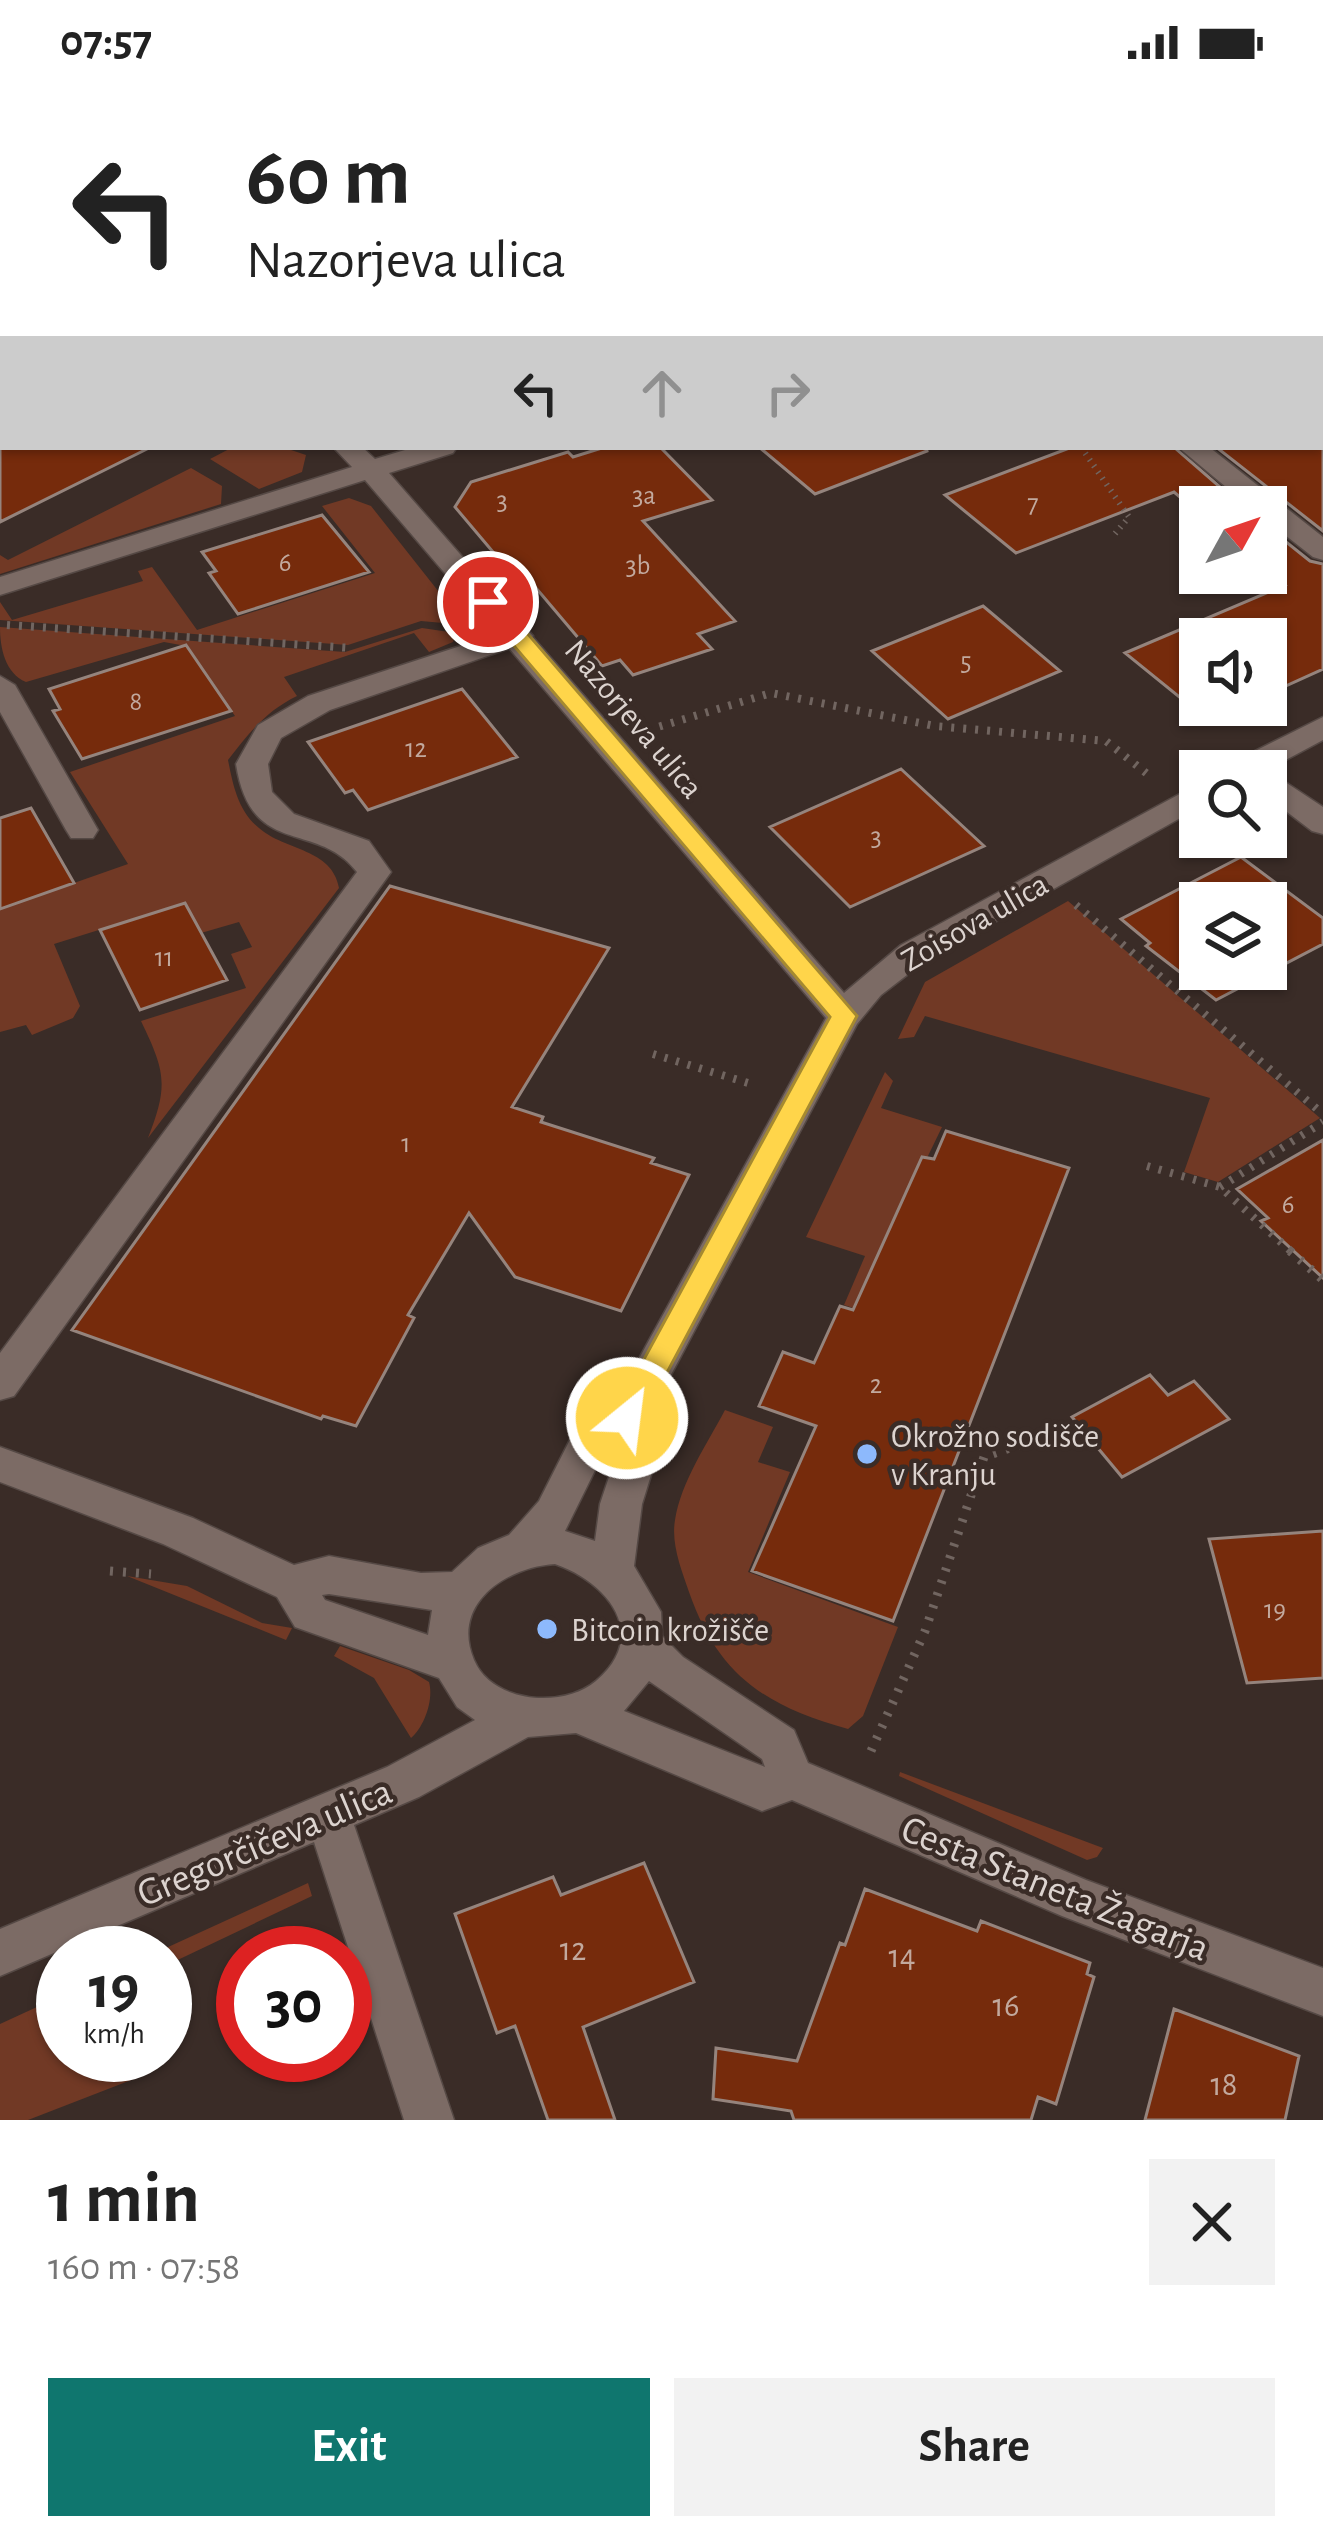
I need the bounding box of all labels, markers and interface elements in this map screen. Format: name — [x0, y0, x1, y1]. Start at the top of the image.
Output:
text: 07:57 — [60, 19, 152, 64]
icon: left — [48, 132, 204, 288]
text: 60 m — [246, 136, 411, 220]
text: Nazorjeva ulica — [246, 234, 566, 288]
icon: left — [503, 360, 569, 426]
icon: ahead — [629, 360, 695, 426]
icon: right — [755, 360, 821, 426]
house number: 3a — [632, 482, 656, 509]
north arrow — [1179, 486, 1287, 594]
map controls — [1179, 486, 1287, 990]
house number: 3 — [496, 487, 508, 514]
house number: 7 — [1027, 490, 1039, 517]
house number: 6 — [279, 549, 291, 576]
pin — [437, 551, 539, 653]
house number: 3b — [625, 552, 651, 579]
icon: arrive — [455, 569, 521, 635]
button: sound — [1179, 618, 1287, 726]
street label: Nazorjeva ulica — [558, 634, 709, 805]
house number: 5 — [960, 648, 972, 675]
house number: 8 — [130, 688, 142, 715]
house number: 12 — [405, 735, 427, 762]
button: search — [1179, 750, 1287, 858]
house number: 3 — [870, 823, 882, 850]
street label: Zoisova ulica — [896, 868, 1054, 978]
button: layers — [1179, 882, 1287, 990]
house number: 11 — [155, 944, 173, 971]
house number: 1 — [401, 1130, 411, 1157]
house number: 6 — [1282, 1191, 1294, 1218]
position arrow — [564, 1355, 690, 1481]
house number: 2 — [870, 1371, 882, 1398]
place label: Okrožno sodišče v Kranju — [891, 1421, 1099, 1492]
marker: Okrožno sodišče v Kranju — [854, 1441, 880, 1467]
house number: 19 — [1264, 1596, 1286, 1623]
place label: Bitcoin krožišče — [571, 1615, 769, 1648]
marker: Bitcoin krožišče — [534, 1616, 560, 1642]
street label: Gregorčičeva ulica — [132, 1772, 398, 1914]
street label: Cesta Staneta Žagarja — [896, 1808, 1215, 1969]
speed limit sign: 30 — [216, 1926, 372, 2082]
house number: 12 — [560, 1934, 586, 1967]
house number: 14 — [888, 1941, 916, 1974]
text: 19 — [89, 1959, 139, 2019]
house number: 16 — [993, 1990, 1019, 2023]
text: km/h — [83, 2019, 145, 2049]
house number: 18 — [1211, 2069, 1238, 2102]
button: close — [1149, 2159, 1275, 2285]
text: 1 min — [48, 2163, 200, 2235]
text: 160 m · 07:58 — [48, 2248, 240, 2287]
button: Exit — [48, 2378, 650, 2516]
button: Share — [674, 2378, 1275, 2516]

